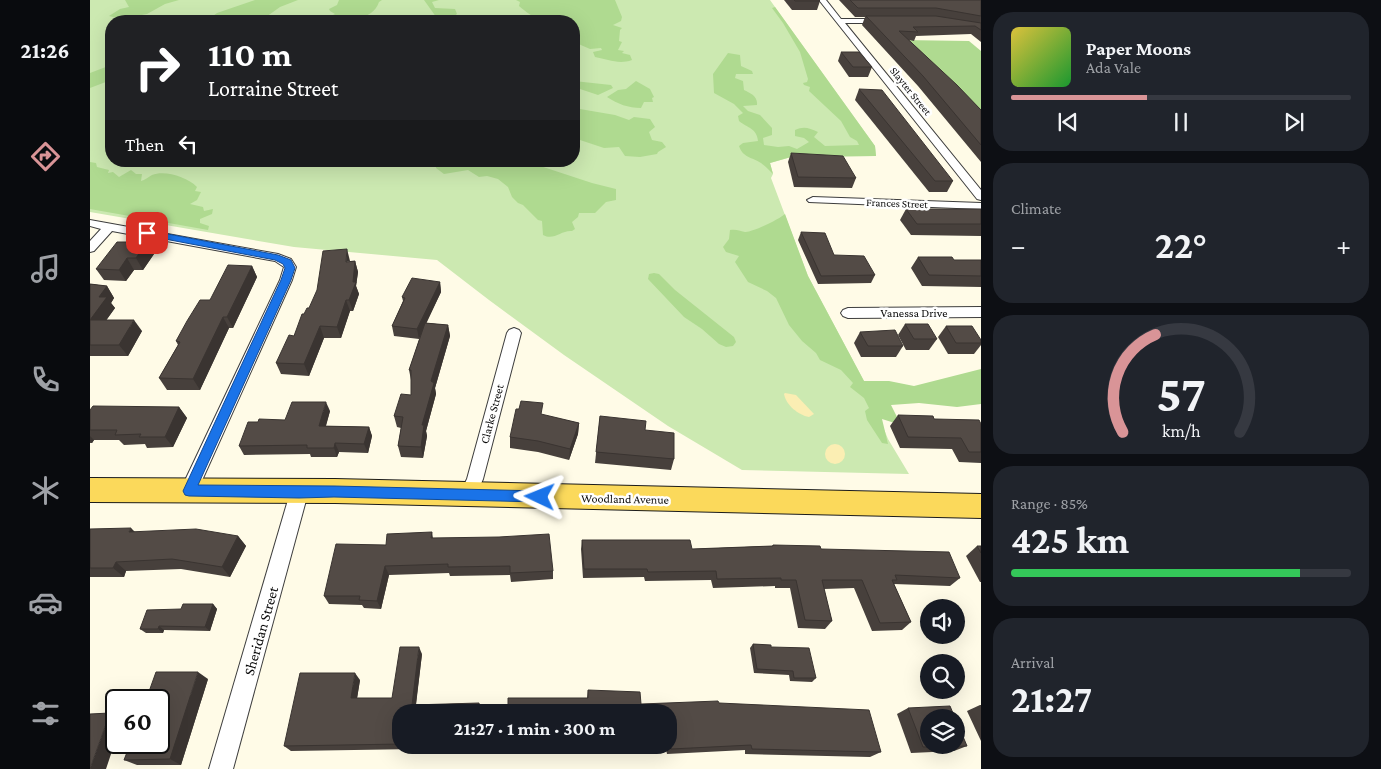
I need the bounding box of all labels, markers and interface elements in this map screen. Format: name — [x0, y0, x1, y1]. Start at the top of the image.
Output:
icon: right — [125, 35, 190, 100]
text: 110 m — [208, 35, 292, 74]
text: 21:26 — [21, 38, 69, 63]
text: Paper Moons — [1086, 38, 1191, 59]
text: Ada Vale — [1086, 59, 1141, 76]
street label: Slayter Street — [887, 65, 934, 118]
text: Lorraine Street — [208, 76, 338, 101]
icon: previous — [1054, 108, 1082, 136]
icon: pause — [1167, 108, 1195, 136]
icon: next — [1280, 108, 1308, 136]
icon: left — [174, 130, 202, 158]
text: Then — [125, 134, 164, 155]
icon: directions — [28, 139, 63, 174]
street label: Frances Street — [866, 196, 928, 210]
text: Climate — [1011, 200, 1061, 217]
pin — [126, 212, 168, 254]
icon: arrive — [133, 219, 161, 247]
text: 22° — [1155, 224, 1207, 266]
text: − — [1011, 230, 1026, 261]
text: + — [1336, 230, 1351, 261]
icon: music — [28, 251, 63, 286]
street label: Vanessa Drive — [881, 306, 947, 320]
icon: phone — [28, 362, 63, 397]
text: 57 — [1156, 364, 1206, 422]
street label: Clarke Street — [477, 382, 507, 445]
text: km/h — [1162, 421, 1201, 441]
position arrow — [513, 470, 565, 522]
icon: climate — [28, 473, 63, 508]
street label: Woodland Avenue — [581, 491, 669, 507]
text: Range · 85% — [1011, 495, 1088, 512]
text: 425 km — [1011, 519, 1129, 561]
street label: Sheridan Street — [241, 584, 282, 677]
icon: car — [28, 585, 63, 620]
map controls — [920, 599, 965, 754]
button: sound — [920, 599, 965, 644]
button: search — [920, 654, 965, 699]
text: Arrival — [1011, 654, 1055, 671]
text: 21:27 — [1011, 678, 1092, 720]
speed limit sign: 60 — [105, 689, 170, 754]
icon: filters — [28, 696, 63, 731]
button: layers — [920, 709, 965, 754]
text: 21:27 · 1 min · 300 m — [454, 718, 615, 739]

